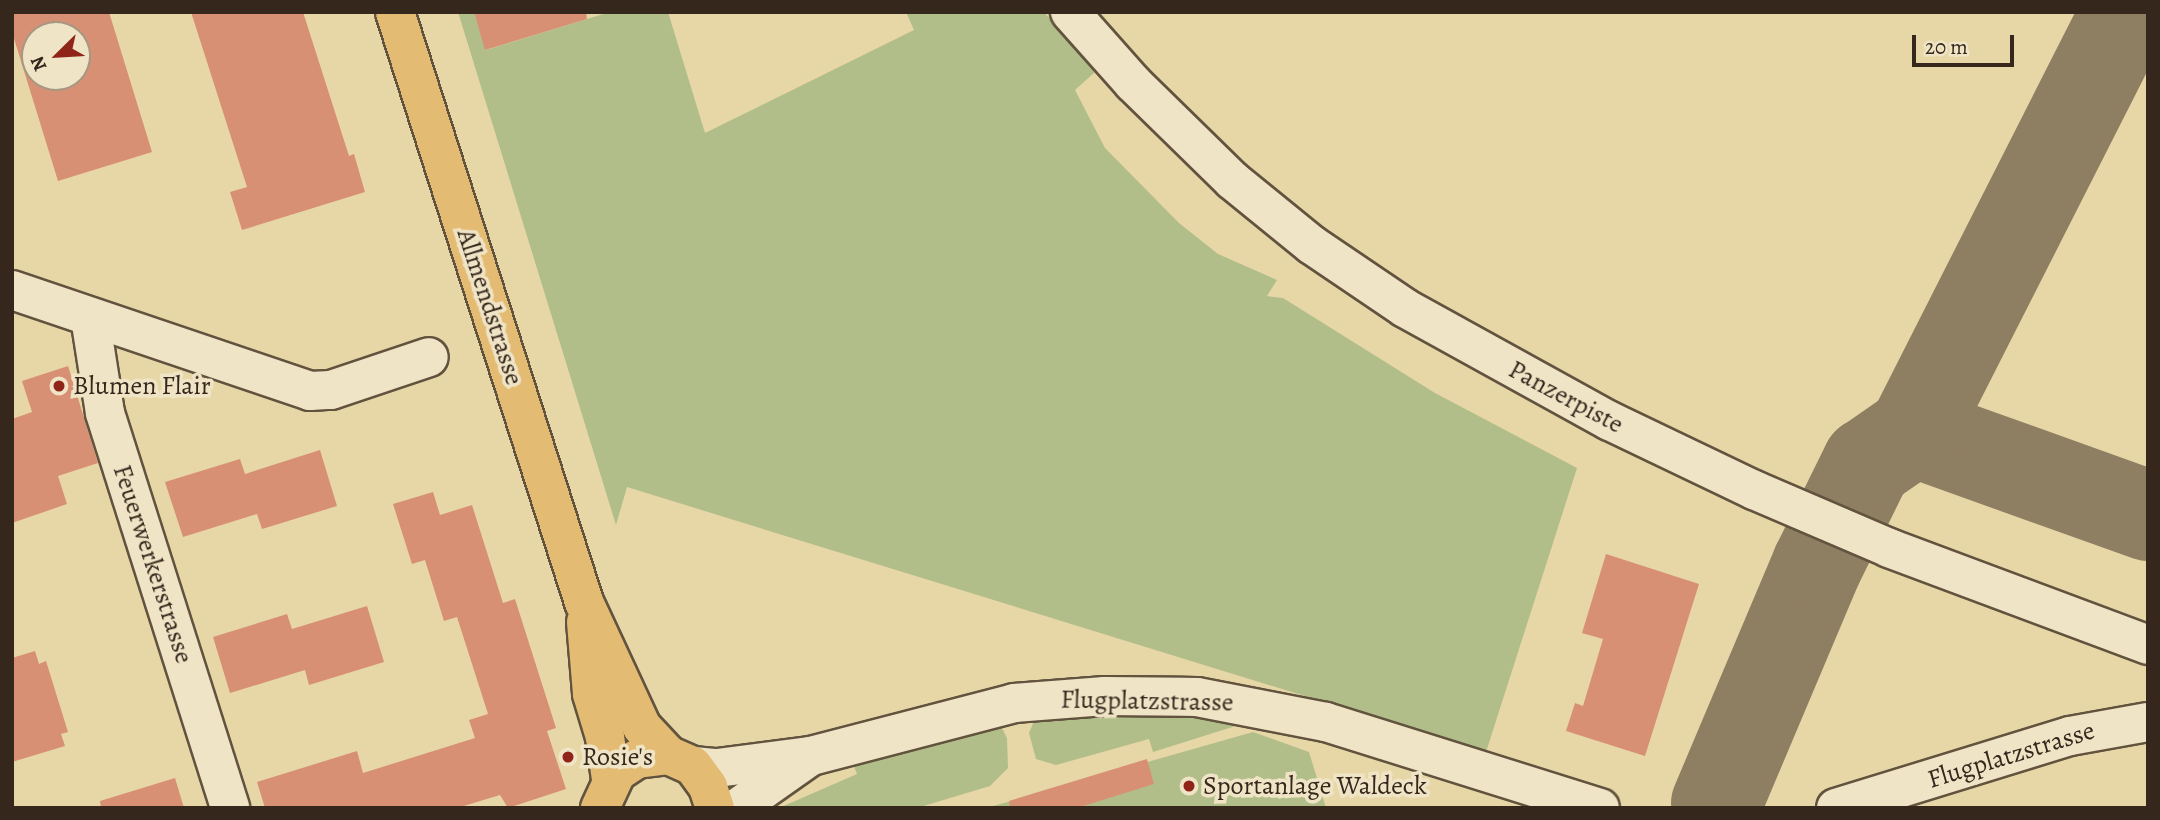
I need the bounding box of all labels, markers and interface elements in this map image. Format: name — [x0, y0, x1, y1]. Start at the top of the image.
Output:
north arrow — [21, 21, 91, 91]
scale bar — [1915, 21, 2016, 65]
text: 20 m — [1925, 33, 1968, 61]
text: N — [24, 52, 53, 75]
street label: Allmendstrasse — [450, 225, 530, 389]
street label: Panzerpiste — [1503, 354, 1629, 440]
place label: Blumen Flair — [73, 370, 211, 402]
marker: Blumen Flair — [51, 378, 67, 394]
street label: Feuerwerkerstrasse — [106, 461, 200, 667]
street label: Flugplatzstrasse — [1060, 684, 1234, 718]
street label: Flugplatzstrasse — [1924, 715, 2098, 795]
place label: Rosie's — [582, 741, 653, 773]
marker: Rosie's — [560, 749, 576, 765]
place label: Sportanlage Waldeck — [1203, 770, 1427, 802]
marker: Sportanlage Waldeck — [1181, 778, 1197, 794]

